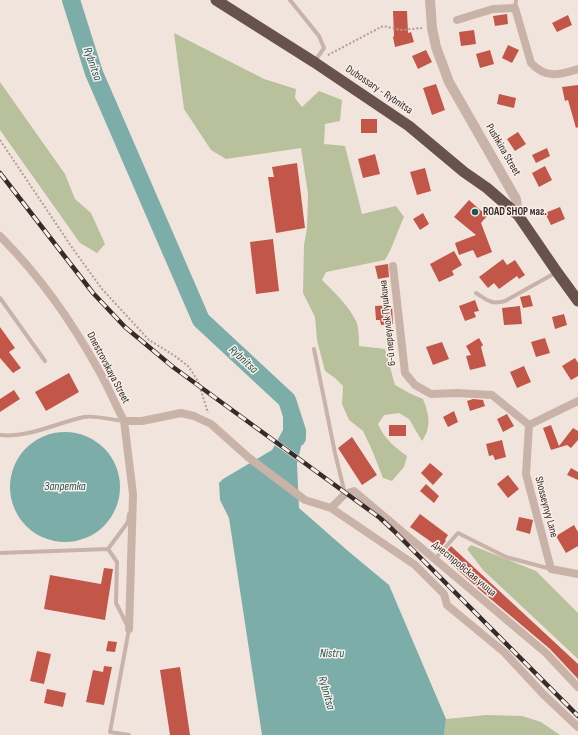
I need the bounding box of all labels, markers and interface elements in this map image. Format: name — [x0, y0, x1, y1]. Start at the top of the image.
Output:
water label: Rybnitsa — [80, 45, 104, 83]
street label: Dubossary - Rybnitsa — [343, 63, 415, 117]
street label: Pushkina Street — [483, 122, 523, 178]
place label: ROAD SHOP маг. — [483, 205, 547, 219]
marker: ROAD SHOP маг. — [470, 207, 480, 217]
street label: 6-й переулок Пушкина — [377, 279, 399, 367]
street label: Dnestrovskaya Street — [84, 330, 132, 406]
water label: Rybnitsa — [226, 343, 260, 377]
street label: Shosseynyy Lane — [532, 475, 560, 539]
water label: Запретка — [44, 480, 86, 494]
street label: Днестровская улица — [429, 538, 499, 600]
water label: Nistru — [320, 647, 344, 661]
water label: Rybnitsa — [314, 674, 338, 712]

